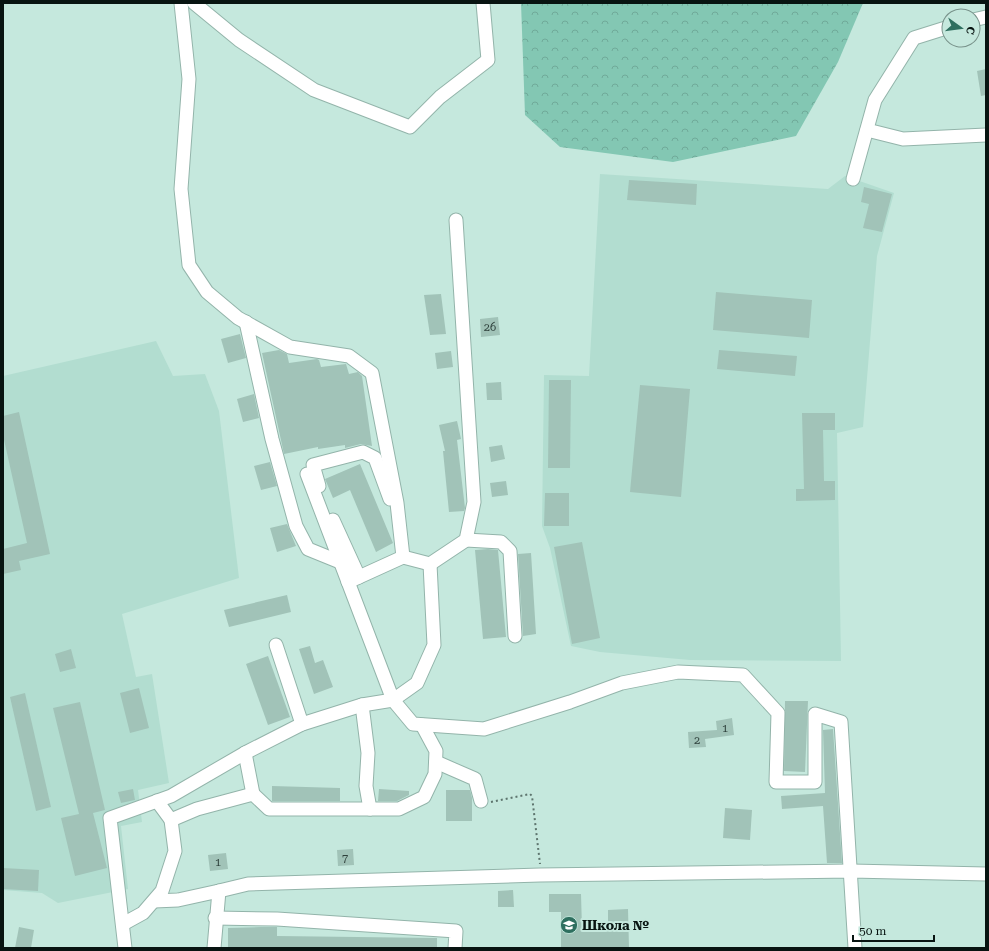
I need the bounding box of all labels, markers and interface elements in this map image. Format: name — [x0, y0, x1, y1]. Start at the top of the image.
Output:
north arrow — [941, 8, 981, 48]
text: С — [963, 25, 977, 36]
house number: 26 — [484, 321, 496, 334]
house number: 1 — [722, 722, 728, 735]
house number: 2 — [694, 734, 700, 747]
house number: 7 — [342, 852, 348, 865]
house number: 1 — [215, 856, 221, 869]
school or university icon: Школа № — [559, 915, 579, 935]
scale bar — [853, 917, 934, 943]
place label: Школа № — [582, 918, 649, 933]
text: 50 m — [859, 924, 886, 938]

